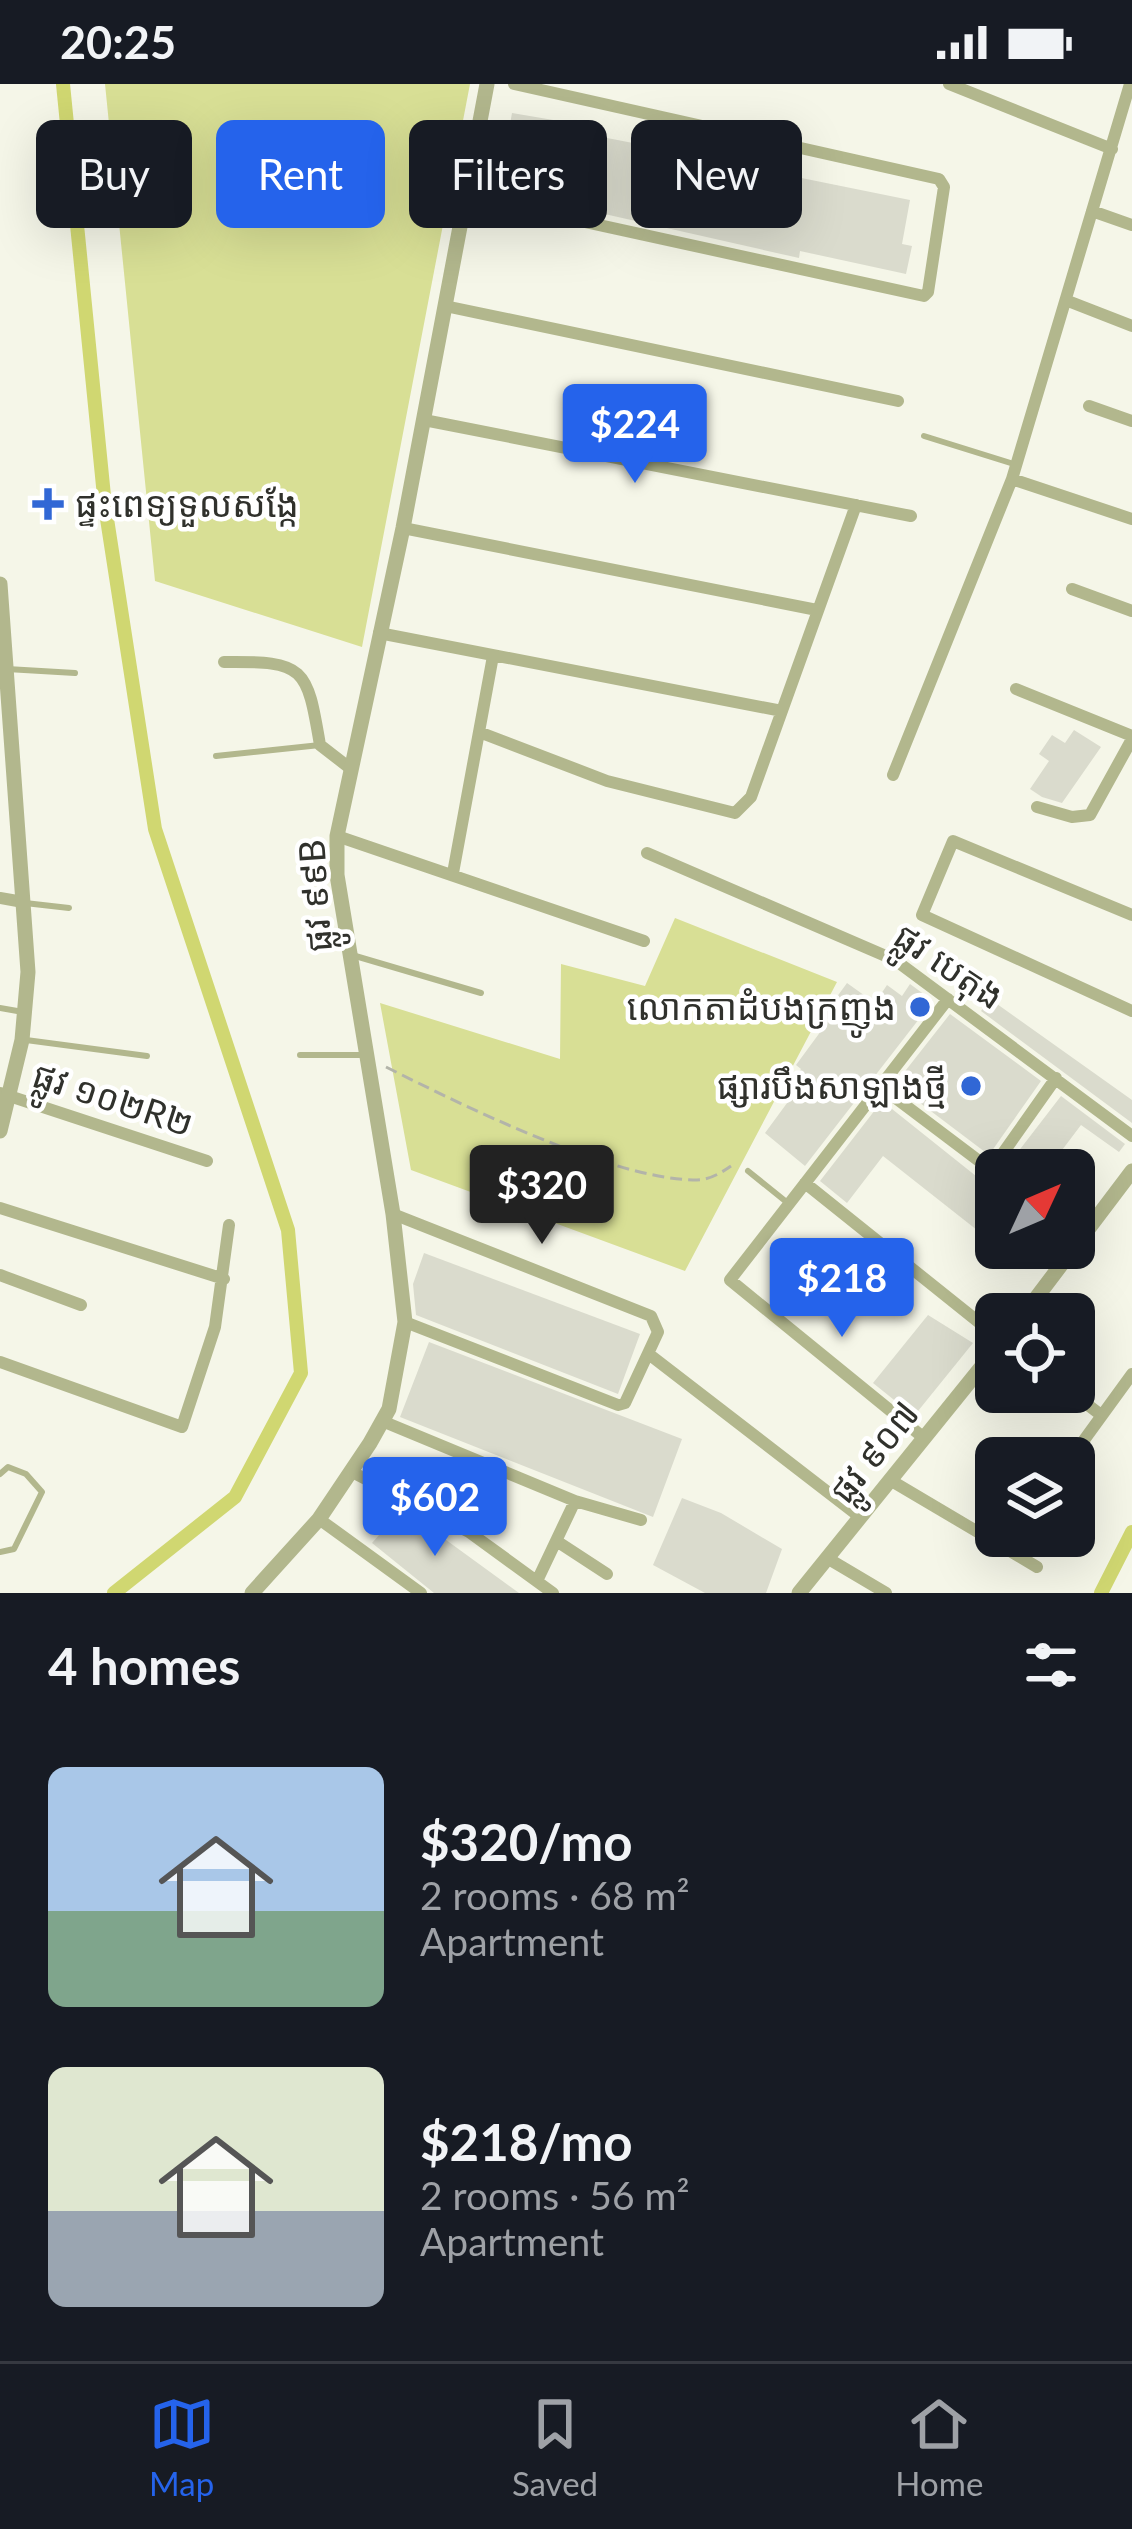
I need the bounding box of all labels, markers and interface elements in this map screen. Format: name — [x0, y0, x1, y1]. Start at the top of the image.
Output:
text: 20:25 — [60, 15, 176, 69]
chip: Buy — [36, 120, 192, 228]
chip: Rent — [216, 120, 385, 228]
chip: Filters — [409, 120, 607, 228]
chip: New — [631, 120, 802, 228]
pin: $224 — [564, 384, 706, 486]
text: $224 — [590, 400, 680, 446]
place label: ផ្ទះពេទ្យទួលសង្កែ — [75, 481, 299, 527]
marker: ផ្ទះពេទ្យទួលសង្កែ — [32, 488, 64, 520]
street label: ផ្លូវ ៩៩B — [288, 837, 352, 954]
street label: ផ្លូវ បេតុង — [880, 913, 1013, 1027]
place label: លោកតាដំបងក្រញូង — [627, 984, 896, 1038]
marker: លោកតាដំបងក្រញូង — [907, 994, 933, 1020]
street label: ផ្លូវ ១០២R២ — [24, 1051, 199, 1156]
place label: ផ្សារបឹងសាឡាងថ្មី — [717, 1063, 947, 1109]
marker: ផ្សារបឹងសាឡាងថ្មី — [958, 1073, 984, 1099]
pin: $320 — [471, 1145, 613, 1247]
north arrow — [975, 1149, 1095, 1269]
map controls — [975, 1149, 1095, 1557]
text: $320 — [497, 1161, 587, 1207]
pin: $218 — [771, 1238, 913, 1340]
text: $218 — [797, 1254, 887, 1300]
button: locate — [975, 1293, 1095, 1413]
street label: ផ្លូវ ៩០៧ — [819, 1392, 936, 1518]
button: layers — [975, 1437, 1095, 1557]
pin: $602 — [364, 1457, 506, 1559]
text: $602 — [390, 1473, 480, 1519]
icon: filters — [1018, 1632, 1084, 1698]
text: 4 homes — [48, 1635, 240, 1696]
text: $320/mo — [420, 1811, 633, 1872]
icon: home — [144, 1815, 288, 1959]
text: 2 rooms · 68 m² — [420, 1872, 690, 1918]
text: Apartment — [420, 1918, 604, 1964]
text: $218/mo — [420, 2111, 633, 2172]
icon: home — [144, 2115, 288, 2259]
text: 2 rooms · 56 m² — [420, 2172, 690, 2218]
text: Apartment — [420, 2218, 604, 2264]
tab: Map — [149, 2391, 215, 2503]
tab: Saved — [512, 2391, 598, 2503]
tab: Home — [895, 2391, 983, 2503]

